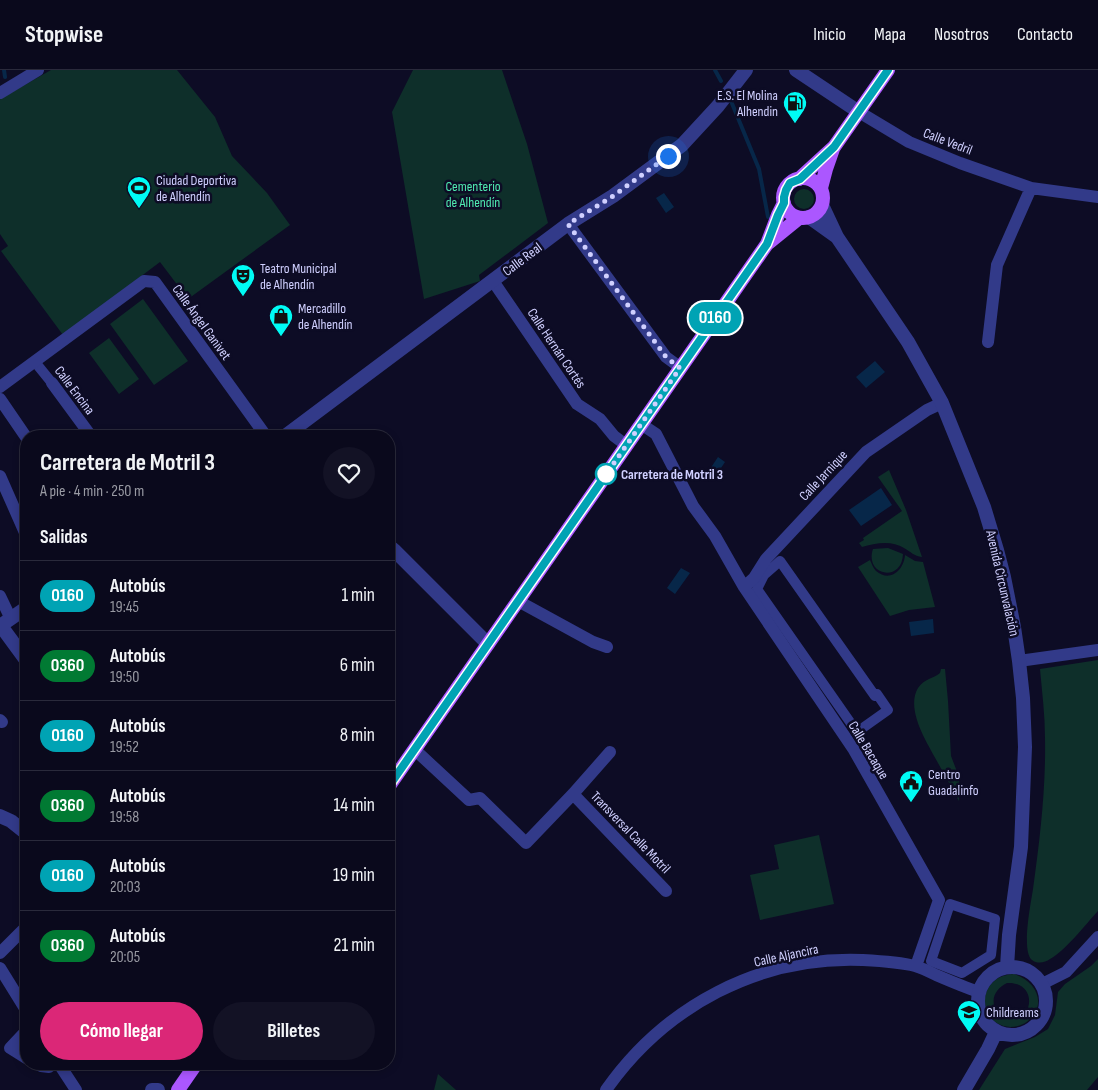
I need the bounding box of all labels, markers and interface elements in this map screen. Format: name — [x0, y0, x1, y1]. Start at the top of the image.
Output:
text: Stopwise — [25, 20, 103, 49]
text: Inicio — [813, 24, 846, 45]
text: Mapa — [874, 24, 906, 45]
text: Nosotros — [934, 24, 989, 45]
text: Contacto — [1017, 24, 1073, 45]
place label: E.S. El Molina Alhendin — [717, 87, 778, 120]
fuel station icon: E.S. El Molina Alhendin — [782, 90, 808, 124]
street label: Calle Vedril — [921, 124, 975, 159]
your location — [656, 144, 681, 169]
place label: Ciudad Deportiva de Alhendín — [156, 172, 236, 205]
sports icon: Ciudad Deportiva de Alhendín — [126, 175, 152, 209]
park label: Cementerio de Alhendín — [445, 178, 501, 211]
street label: Calle Real — [499, 239, 545, 280]
place label: Teatro Municipal de Alhendín — [260, 260, 337, 293]
theatre icon: Teatro Municipal de Alhendín — [230, 263, 256, 297]
street label: Calle Ángel Ganivet — [168, 281, 235, 363]
place label: Mercadillo de Alhendín — [298, 300, 353, 333]
line badge: 0160 — [680, 302, 750, 334]
shop icon: Mercadillo de Alhendín — [268, 303, 294, 337]
street label: Calle Hernán Cortés — [524, 305, 590, 392]
text: 0160 — [699, 307, 731, 328]
street label: Calle Encina — [51, 363, 98, 418]
street label: Calle Jarnique — [796, 446, 851, 504]
button: heart — [323, 447, 375, 499]
text: Carretera de Motril 3 — [40, 448, 215, 477]
marker: Carretera de Motril 3 — [595, 463, 617, 485]
place label: Carretera de Motril 3 — [621, 466, 723, 483]
text: A pie · 4 min · 250 m — [40, 482, 144, 501]
text: Salidas — [40, 526, 88, 549]
street label: Avenida Circunvalación — [982, 528, 1023, 638]
text: Autobús — [110, 575, 166, 598]
text: 1 min — [341, 584, 375, 607]
text: 0160 — [51, 585, 84, 606]
text: 19:45 — [110, 598, 139, 617]
text: Autobús — [110, 645, 166, 668]
text: 6 min — [340, 654, 375, 677]
text: 0360 — [51, 655, 84, 676]
text: 19:50 — [110, 668, 139, 687]
text: Autobús — [110, 715, 166, 738]
street label: Calle Bacaque — [845, 718, 893, 782]
text: 8 min — [340, 724, 375, 747]
text: 0160 — [51, 725, 84, 746]
text: 19:52 — [110, 738, 139, 757]
place label: Centro Guadalinfo — [928, 766, 979, 799]
public building icon: Centro Guadalinfo — [898, 769, 924, 803]
text: Autobús — [110, 785, 166, 808]
street label: Transversal Calle Motril — [587, 788, 674, 877]
text: 14 min — [334, 794, 375, 817]
text: 0360 — [51, 795, 84, 816]
text: 19:58 — [110, 808, 139, 827]
text: Autobús — [110, 855, 166, 878]
text: 19 min — [333, 864, 375, 887]
text: 0160 — [51, 865, 84, 886]
text: 20:03 — [110, 878, 140, 897]
text: Autobús — [110, 925, 166, 948]
text: 21 min — [334, 934, 375, 957]
text: 0360 — [51, 935, 84, 956]
street label: Calle Aljancira — [752, 940, 820, 971]
text: 20:05 — [110, 948, 140, 967]
school or university icon: Childreams — [956, 999, 982, 1033]
button: Cómo llegar — [40, 1002, 203, 1060]
button: Billetes — [213, 1002, 375, 1060]
place label: Childreams — [986, 1004, 1039, 1021]

